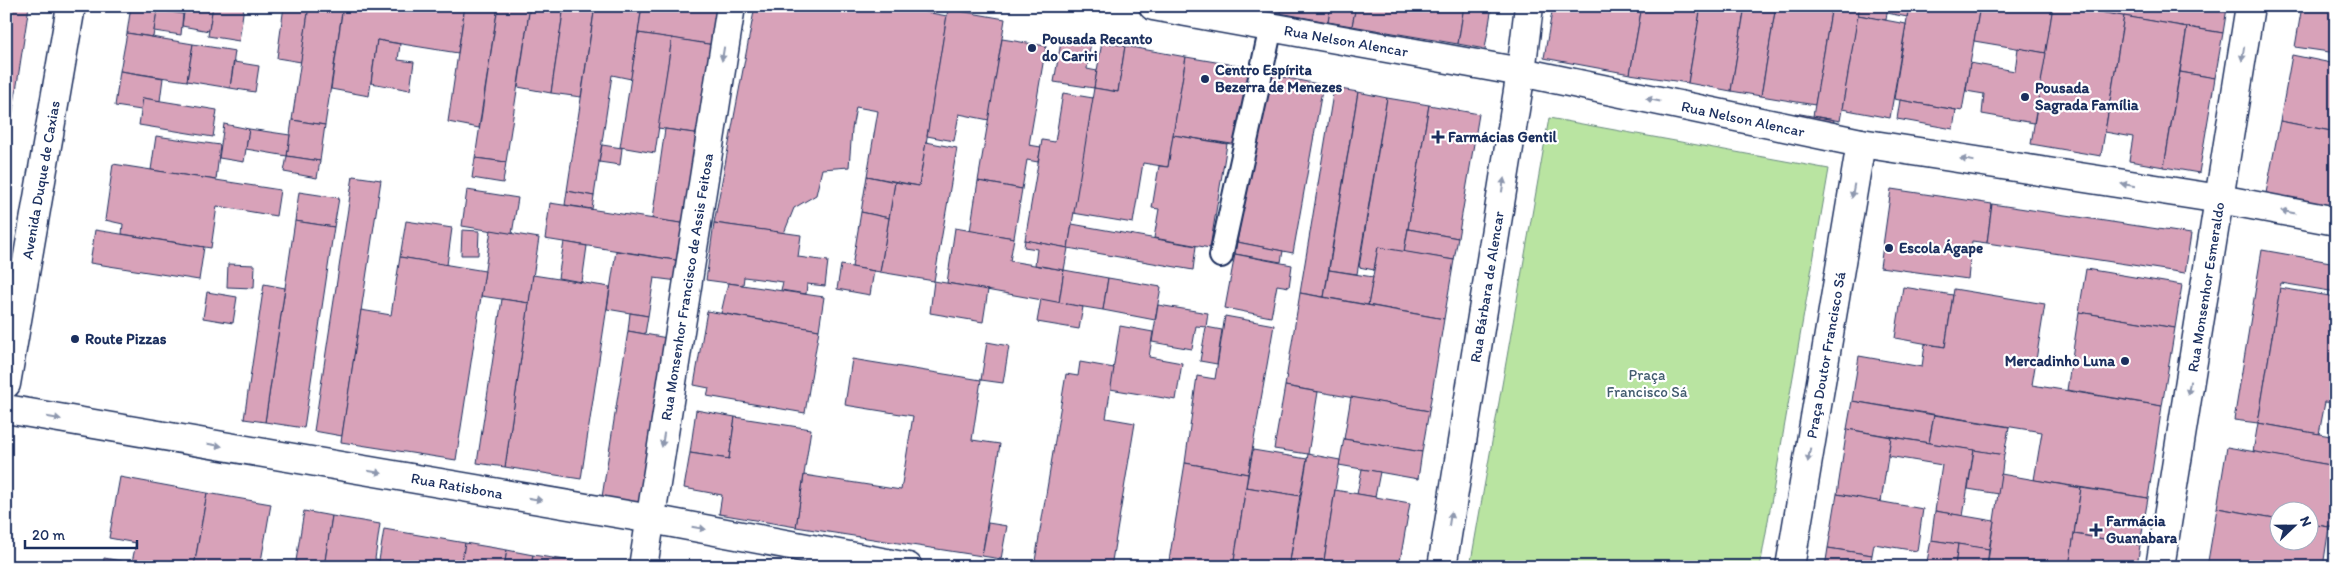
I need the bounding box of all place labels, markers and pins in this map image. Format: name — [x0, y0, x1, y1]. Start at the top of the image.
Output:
place label: Pousada Recanto do Cariri — [1042, 30, 1153, 65]
marker: Pousada Recanto do Cariri — [1026, 42, 1038, 54]
place label: Centro Espírita Bezerra de Menezes — [1215, 61, 1343, 96]
marker: Centro Espírita Bezerra de Menezes — [1199, 73, 1211, 85]
place label: Pousada Sagrada Família — [2035, 79, 2139, 115]
marker: Pousada Sagrada Família — [2019, 91, 2031, 103]
place label: Farmácias Gentil — [1448, 128, 1558, 146]
marker: Farmácias Gentil — [1432, 131, 1444, 143]
place label: Escola Ágape — [1899, 239, 1983, 258]
marker: Escola Ágape — [1883, 242, 1895, 254]
place label: Route Pizzas — [85, 330, 167, 348]
marker: Route Pizzas — [69, 333, 81, 345]
place label: Mercadinho Luna — [2005, 352, 2115, 370]
marker: Mercadinho Luna — [2119, 355, 2131, 367]
place label: Farmácia Guanabara — [2106, 512, 2178, 547]
marker: Farmácia Guanabara — [2090, 524, 2102, 536]

